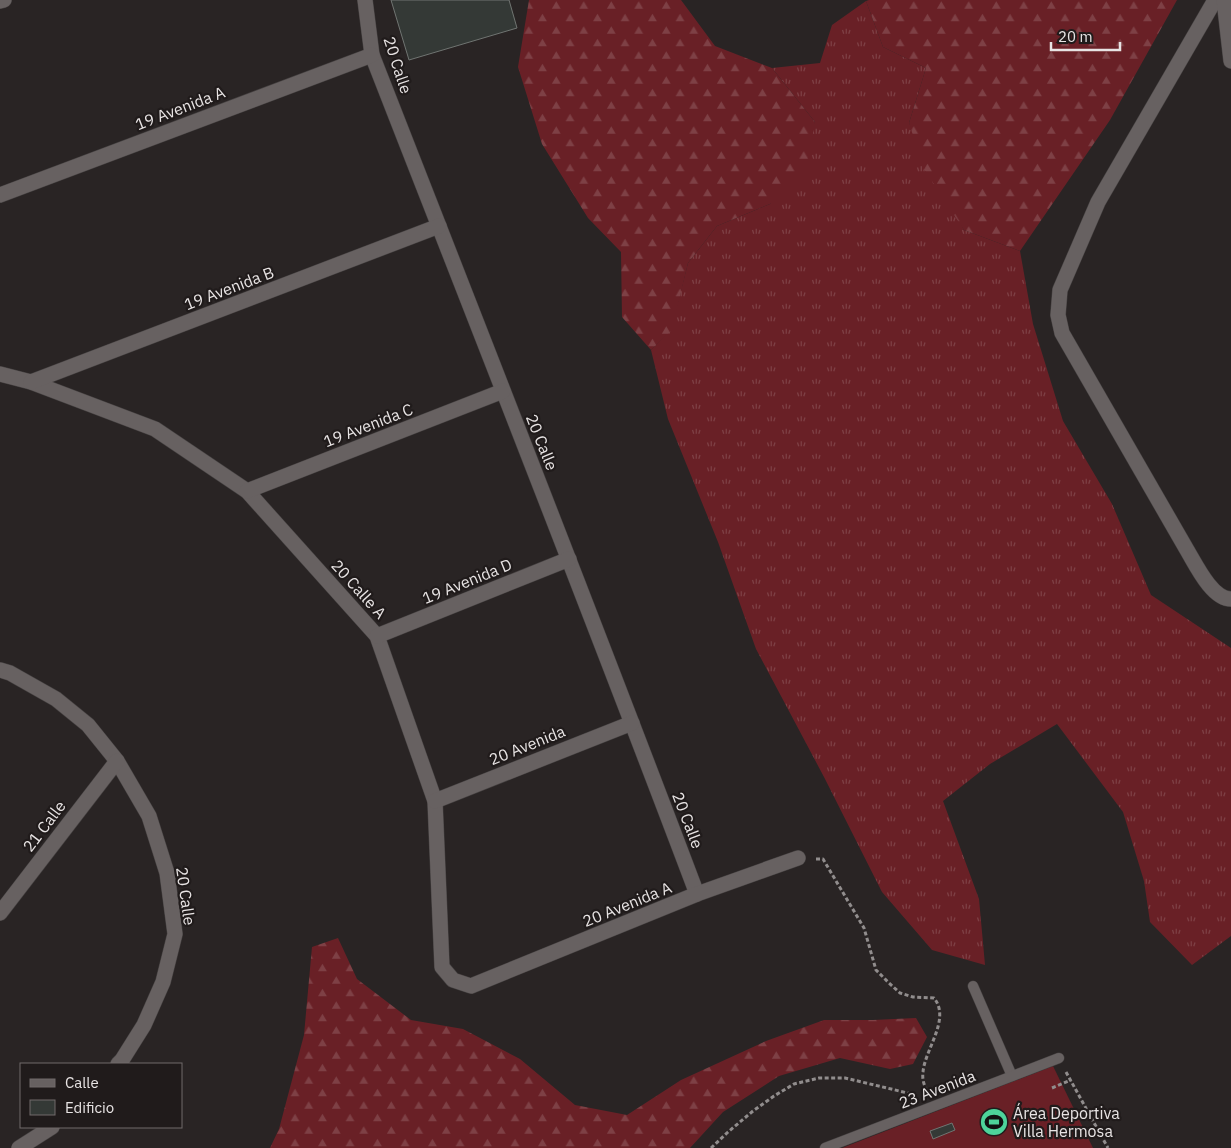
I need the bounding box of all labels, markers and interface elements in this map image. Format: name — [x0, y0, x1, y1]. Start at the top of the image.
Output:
scale bar — [1051, 20, 1120, 52]
text: 20 m — [1058, 27, 1093, 46]
street label: 20 Calle — [379, 34, 417, 96]
street label: 19 Avenida A — [132, 82, 228, 134]
street label: 19 Avenida B — [181, 262, 277, 314]
street label: 19 Avenida C — [321, 399, 416, 451]
street label: 20 Calle — [522, 411, 562, 473]
street label: 19 Avenida D — [419, 554, 515, 608]
street label: 20 Calle A — [327, 555, 391, 623]
street label: 20 Avenida — [486, 721, 568, 769]
street label: 20 Calle — [668, 789, 708, 851]
street label: 21 Calle — [18, 796, 70, 856]
street label: 20 Calle — [172, 865, 200, 927]
street label: 20 Avenida A — [579, 877, 675, 931]
legend — [20, 1063, 182, 1128]
street label: 23 Avenida — [896, 1065, 979, 1113]
text: Calle — [65, 1073, 99, 1092]
text: Edificio — [65, 1098, 114, 1117]
place label: Área Deportiva Villa Hermosa — [1013, 1102, 1120, 1141]
sports icon: Área Deportiva Villa Hermosa — [979, 1107, 1009, 1137]

